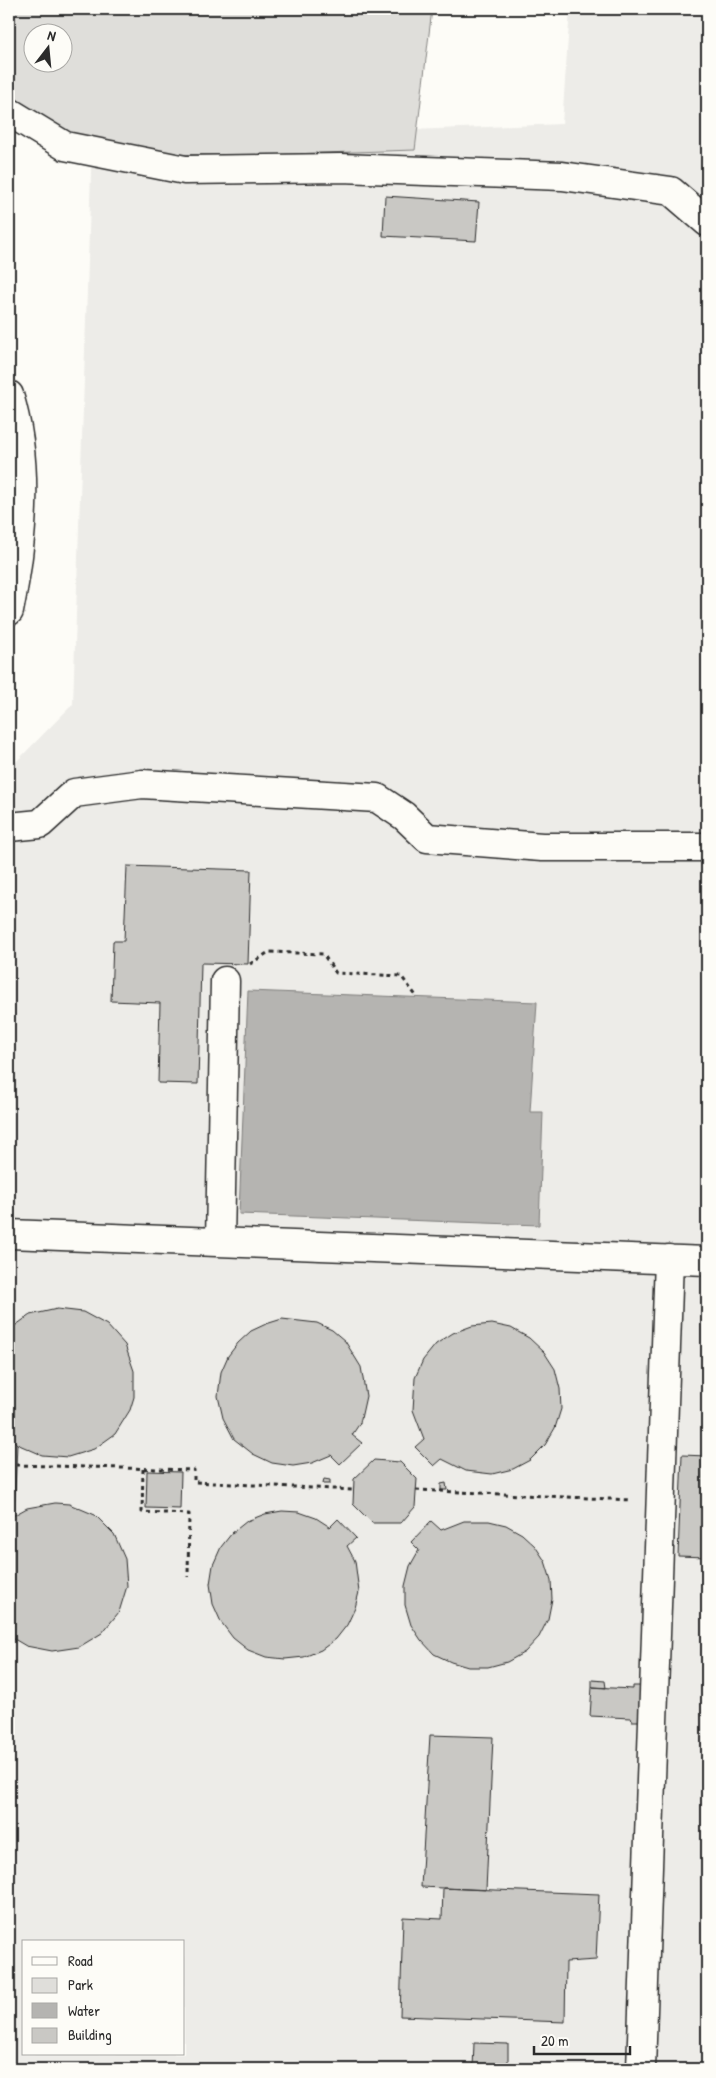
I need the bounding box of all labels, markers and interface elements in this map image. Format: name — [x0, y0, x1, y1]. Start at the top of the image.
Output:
north arrow — [22, 22, 72, 72]
text: N — [46, 25, 58, 45]
legend — [22, 1940, 185, 2056]
text: Road — [68, 1950, 93, 1971]
text: Park — [68, 1974, 93, 1995]
text: Water — [68, 2000, 100, 2021]
scale bar — [534, 2023, 630, 2055]
text: Building — [68, 2024, 112, 2045]
text: 20 m — [541, 2030, 568, 2051]

